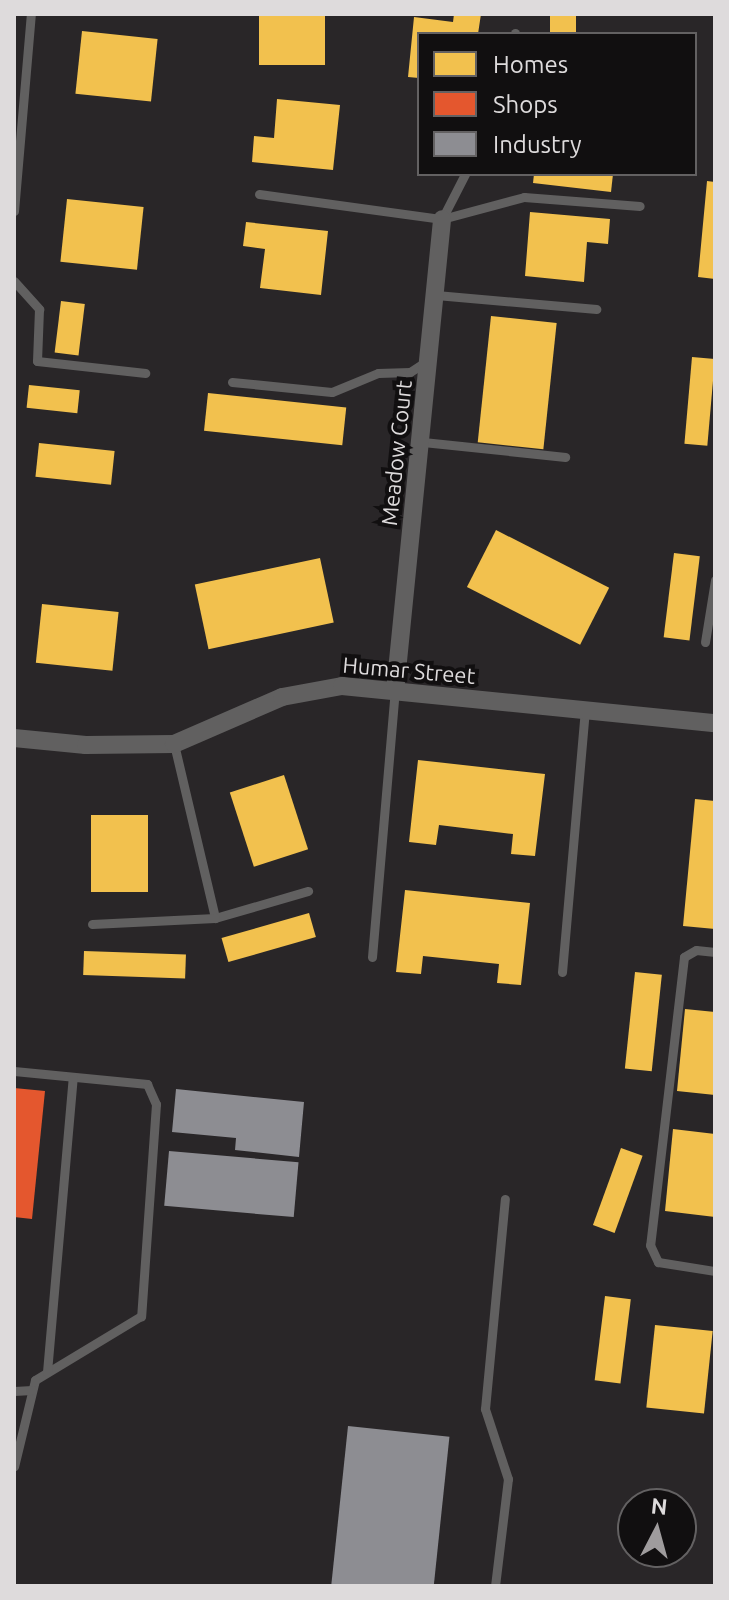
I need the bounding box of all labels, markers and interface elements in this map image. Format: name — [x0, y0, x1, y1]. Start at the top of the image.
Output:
legend — [417, 32, 697, 176]
text: Homes — [493, 51, 568, 78]
text: Shops — [493, 91, 558, 118]
text: Industry — [493, 131, 582, 158]
street label: Meadow Court — [375, 379, 417, 527]
street label: Humar Street — [342, 651, 476, 689]
north arrow — [617, 1488, 697, 1568]
text: N — [650, 1492, 669, 1519]

